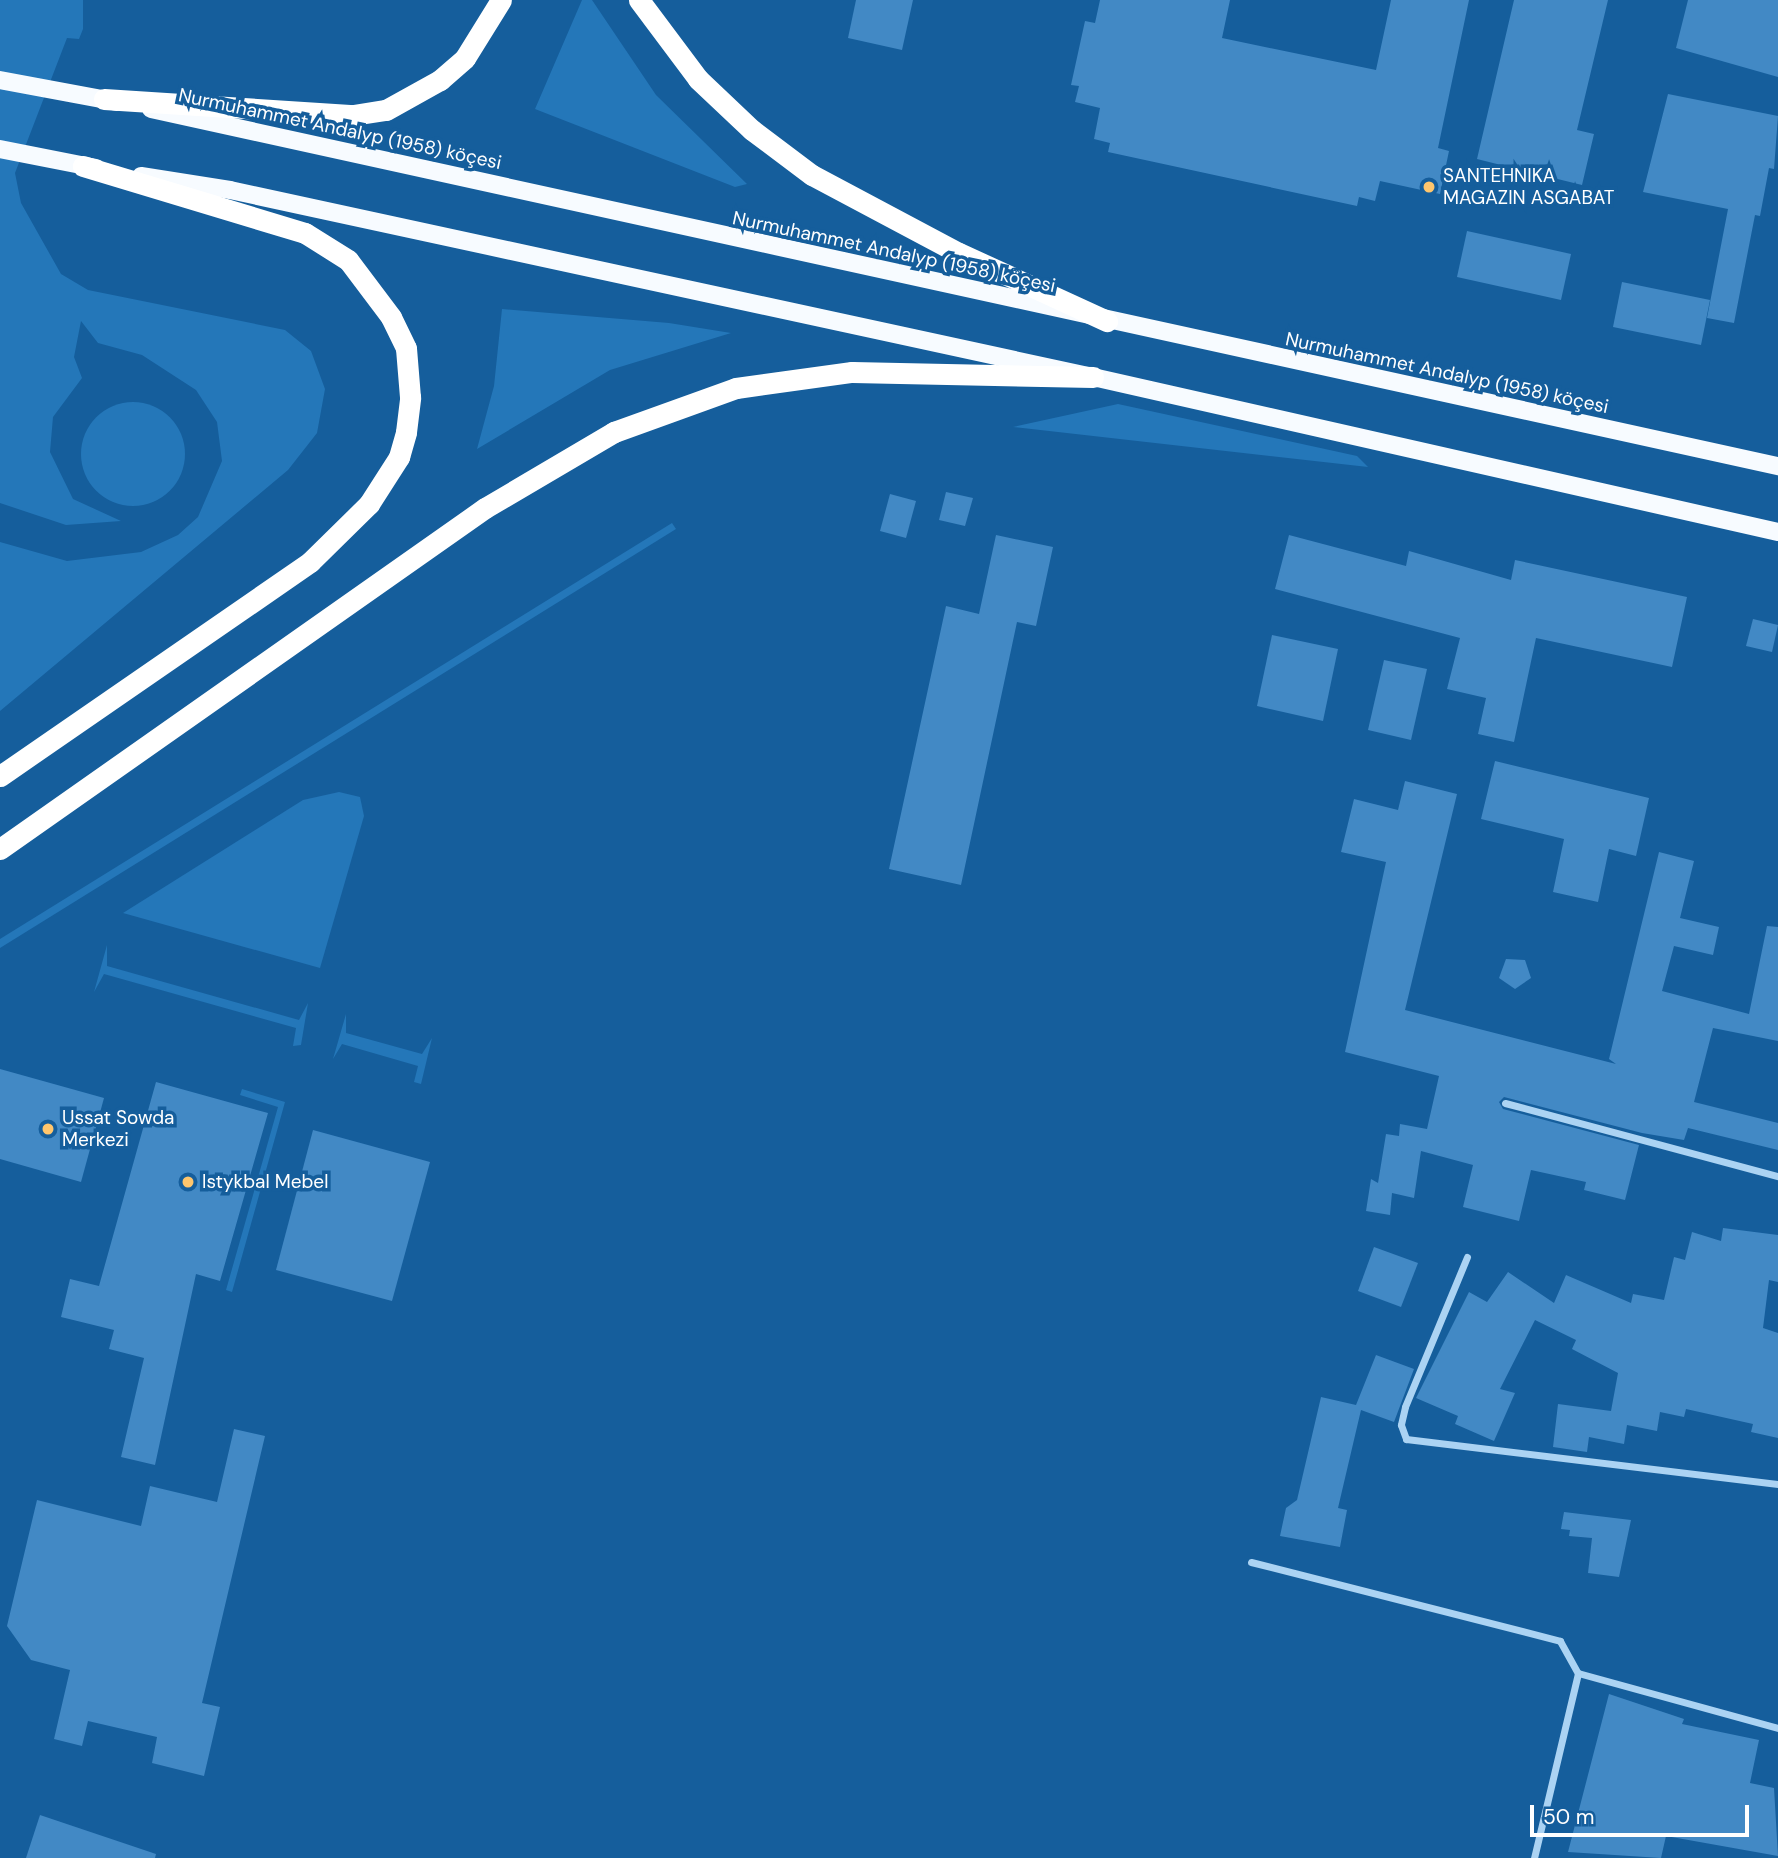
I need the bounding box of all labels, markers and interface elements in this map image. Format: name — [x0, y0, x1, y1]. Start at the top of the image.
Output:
street label: Nurmuhammet Andalyp (1958) köçesi — [176, 84, 504, 174]
place label: SANTEHNIKA MAGAZIN ASGABAT — [1443, 165, 1614, 209]
marker: SANTEHNIKA MAGAZIN ASGABAT — [1421, 179, 1437, 195]
street label: Nurmuhammet Andalyp (1958) köçesi — [730, 207, 1058, 297]
street label: Nurmuhammet Andalyp (1958) köçesi — [1283, 328, 1611, 418]
place label: Ussat Sowda Merkezi — [62, 1107, 174, 1151]
marker: Ussat Sowda Merkezi — [40, 1121, 56, 1137]
place label: Istykbal Mebel — [202, 1171, 328, 1193]
marker: Istykbal Mebel — [180, 1174, 196, 1190]
scale bar — [1533, 1792, 1752, 1836]
text: 50 m — [1543, 1803, 1594, 1831]

